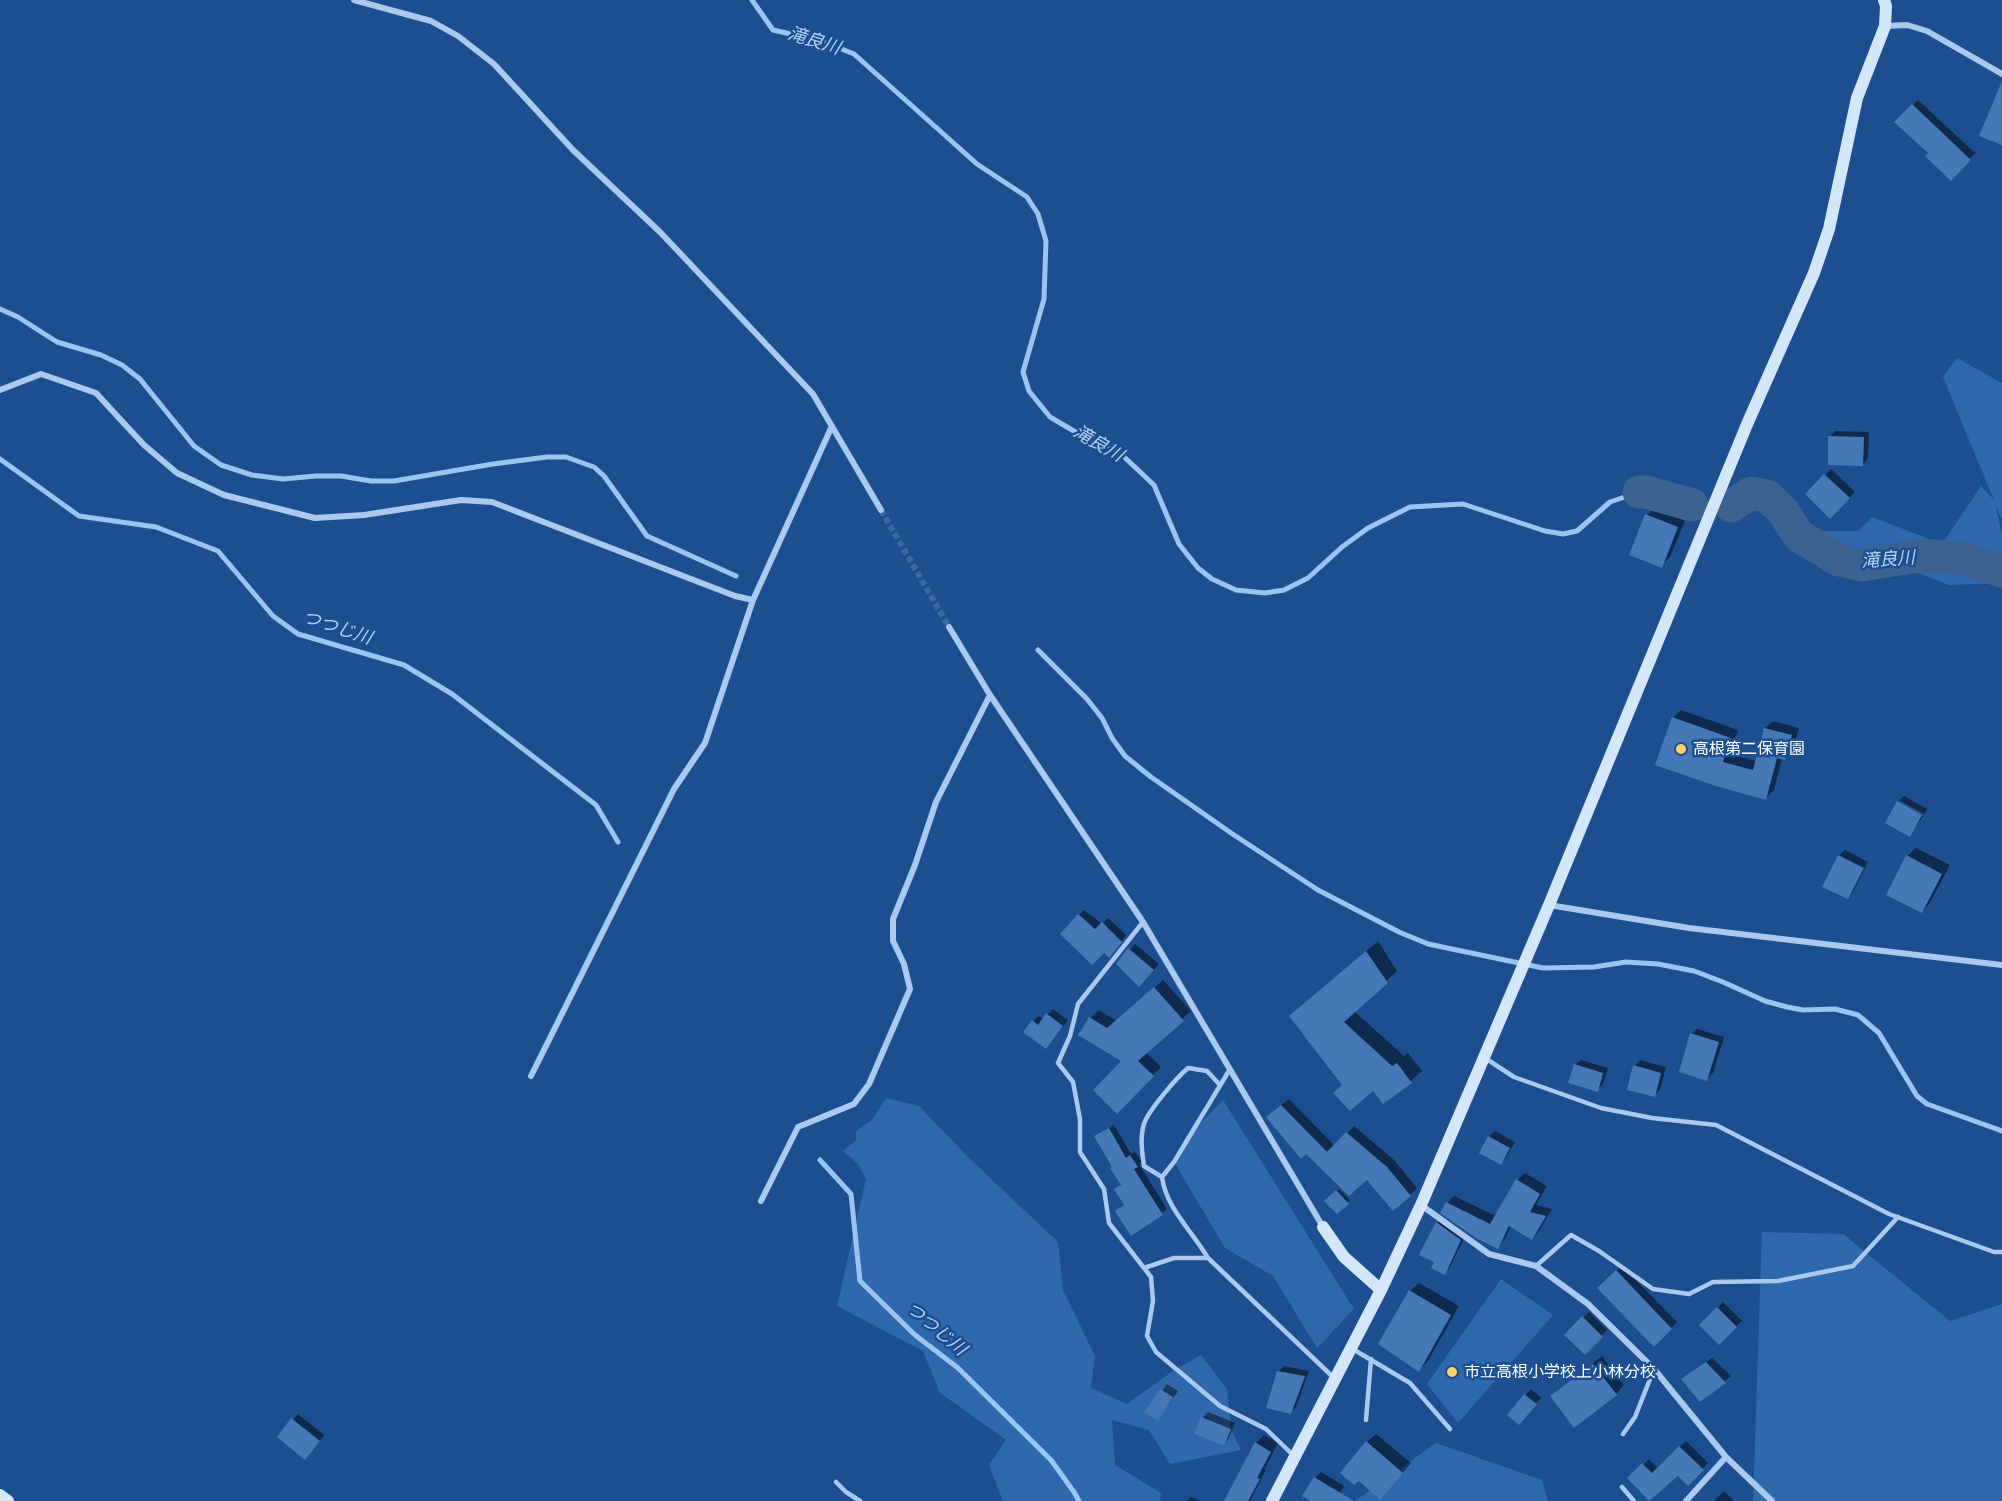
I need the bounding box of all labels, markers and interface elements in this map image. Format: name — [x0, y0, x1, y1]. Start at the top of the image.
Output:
water label: 滝良川 — [785, 23, 843, 59]
water label: 滝良川 — [1069, 421, 1127, 467]
water label: 滝良川 — [1860, 547, 1916, 573]
water label: つつじ川 — [299, 607, 375, 649]
place label: 高根第二保育園 — [1693, 739, 1805, 759]
marker: 高根第二保育園 — [1674, 742, 1688, 756]
water label: つつじ川 — [901, 1298, 971, 1360]
place label: 市立高根小学校上小林分校 — [1464, 1362, 1656, 1382]
marker: 市立高根小学校上小林分校 — [1445, 1365, 1459, 1379]

